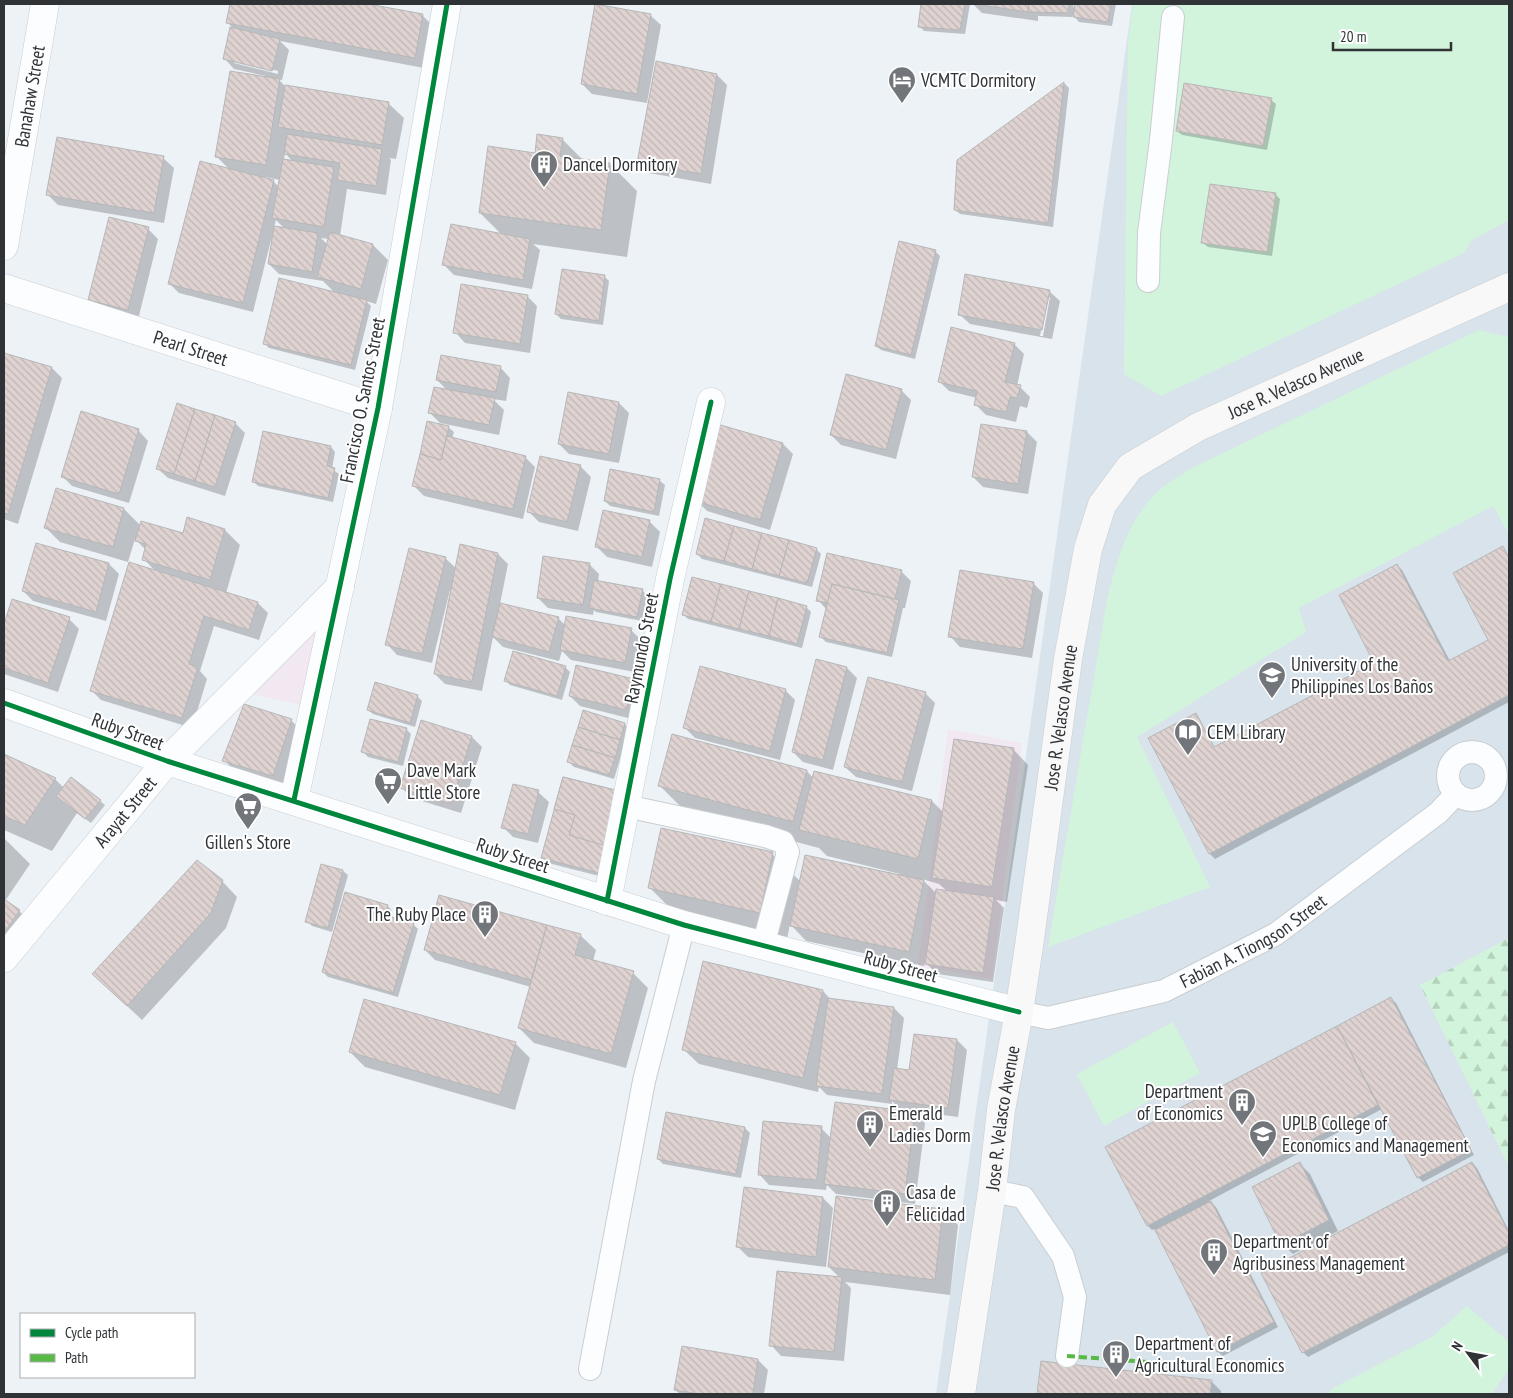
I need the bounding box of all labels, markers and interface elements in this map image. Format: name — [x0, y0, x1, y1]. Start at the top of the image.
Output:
scale bar — [1333, 20, 1450, 52]
text: 20 m — [1340, 27, 1366, 46]
street label: Banahaw Street — [9, 43, 50, 149]
hotel icon: VCMTC Dormitory — [887, 65, 917, 104]
place label: VCMTC Dormitory — [920, 68, 1036, 92]
building icon: Dancel Dormitory — [529, 149, 559, 188]
place label: Dancel Dormitory — [563, 152, 678, 176]
street label: Francisco O. Santos Street — [334, 314, 390, 485]
street label: Pearl Street — [151, 325, 231, 371]
street label: Jose R. Velasco Avenue — [1223, 342, 1367, 424]
street label: Raymundo Street — [618, 590, 664, 706]
street label: Jose R. Velasco Avenue — [1038, 643, 1082, 793]
place label: University of the Philippines Los Baños — [1291, 652, 1433, 698]
school or university icon: University of the Philippines Los Baños — [1257, 660, 1287, 699]
street label: Ruby Street — [88, 707, 168, 755]
library icon: CEM Library — [1173, 717, 1203, 756]
place label: CEM Library — [1207, 720, 1286, 744]
place label: Dave Mark Little Store — [407, 758, 480, 804]
supermarket icon: Dave Mark Little Store — [373, 766, 403, 805]
street label: Arayat Street — [89, 771, 162, 852]
supermarket icon: Gillen's Store — [233, 791, 263, 830]
place label: Gillen's Store — [205, 830, 291, 854]
street label: Ruby Street — [473, 832, 553, 878]
street label: Fabian A. Tiongson Street — [1176, 888, 1332, 993]
building icon: The Ruby Place — [470, 899, 500, 938]
place label: The Ruby Place — [366, 902, 466, 926]
street label: Ruby Street — [861, 945, 941, 988]
street label: Jose R. Velasco Avenue — [980, 1043, 1025, 1193]
place label: Department of Economics — [1137, 1079, 1224, 1125]
building icon: Department of Economics — [1227, 1087, 1257, 1126]
place label: Emerald Ladies Dorm — [889, 1101, 971, 1147]
building icon: Emerald Ladies Dorm — [855, 1109, 885, 1148]
place label: UPLB College of Economics and Management — [1282, 1111, 1470, 1157]
school or university icon: UPLB College of Economics and Management — [1248, 1119, 1278, 1158]
place label: Casa de Felicidad — [906, 1180, 965, 1226]
building icon: Casa de Felicidad — [872, 1188, 902, 1227]
place label: Department of Agribusiness Management — [1233, 1229, 1406, 1275]
building icon: Department of Agribusiness Management — [1199, 1237, 1229, 1276]
legend — [20, 1313, 195, 1378]
text: Cycle path — [65, 1323, 118, 1342]
north arrow — [1443, 1328, 1493, 1378]
place label: Department of Agricultural Economics — [1135, 1331, 1285, 1377]
text: N — [1447, 1338, 1467, 1354]
building icon: Department of Agricultural Economics — [1101, 1339, 1131, 1378]
text: Path — [65, 1348, 88, 1367]

